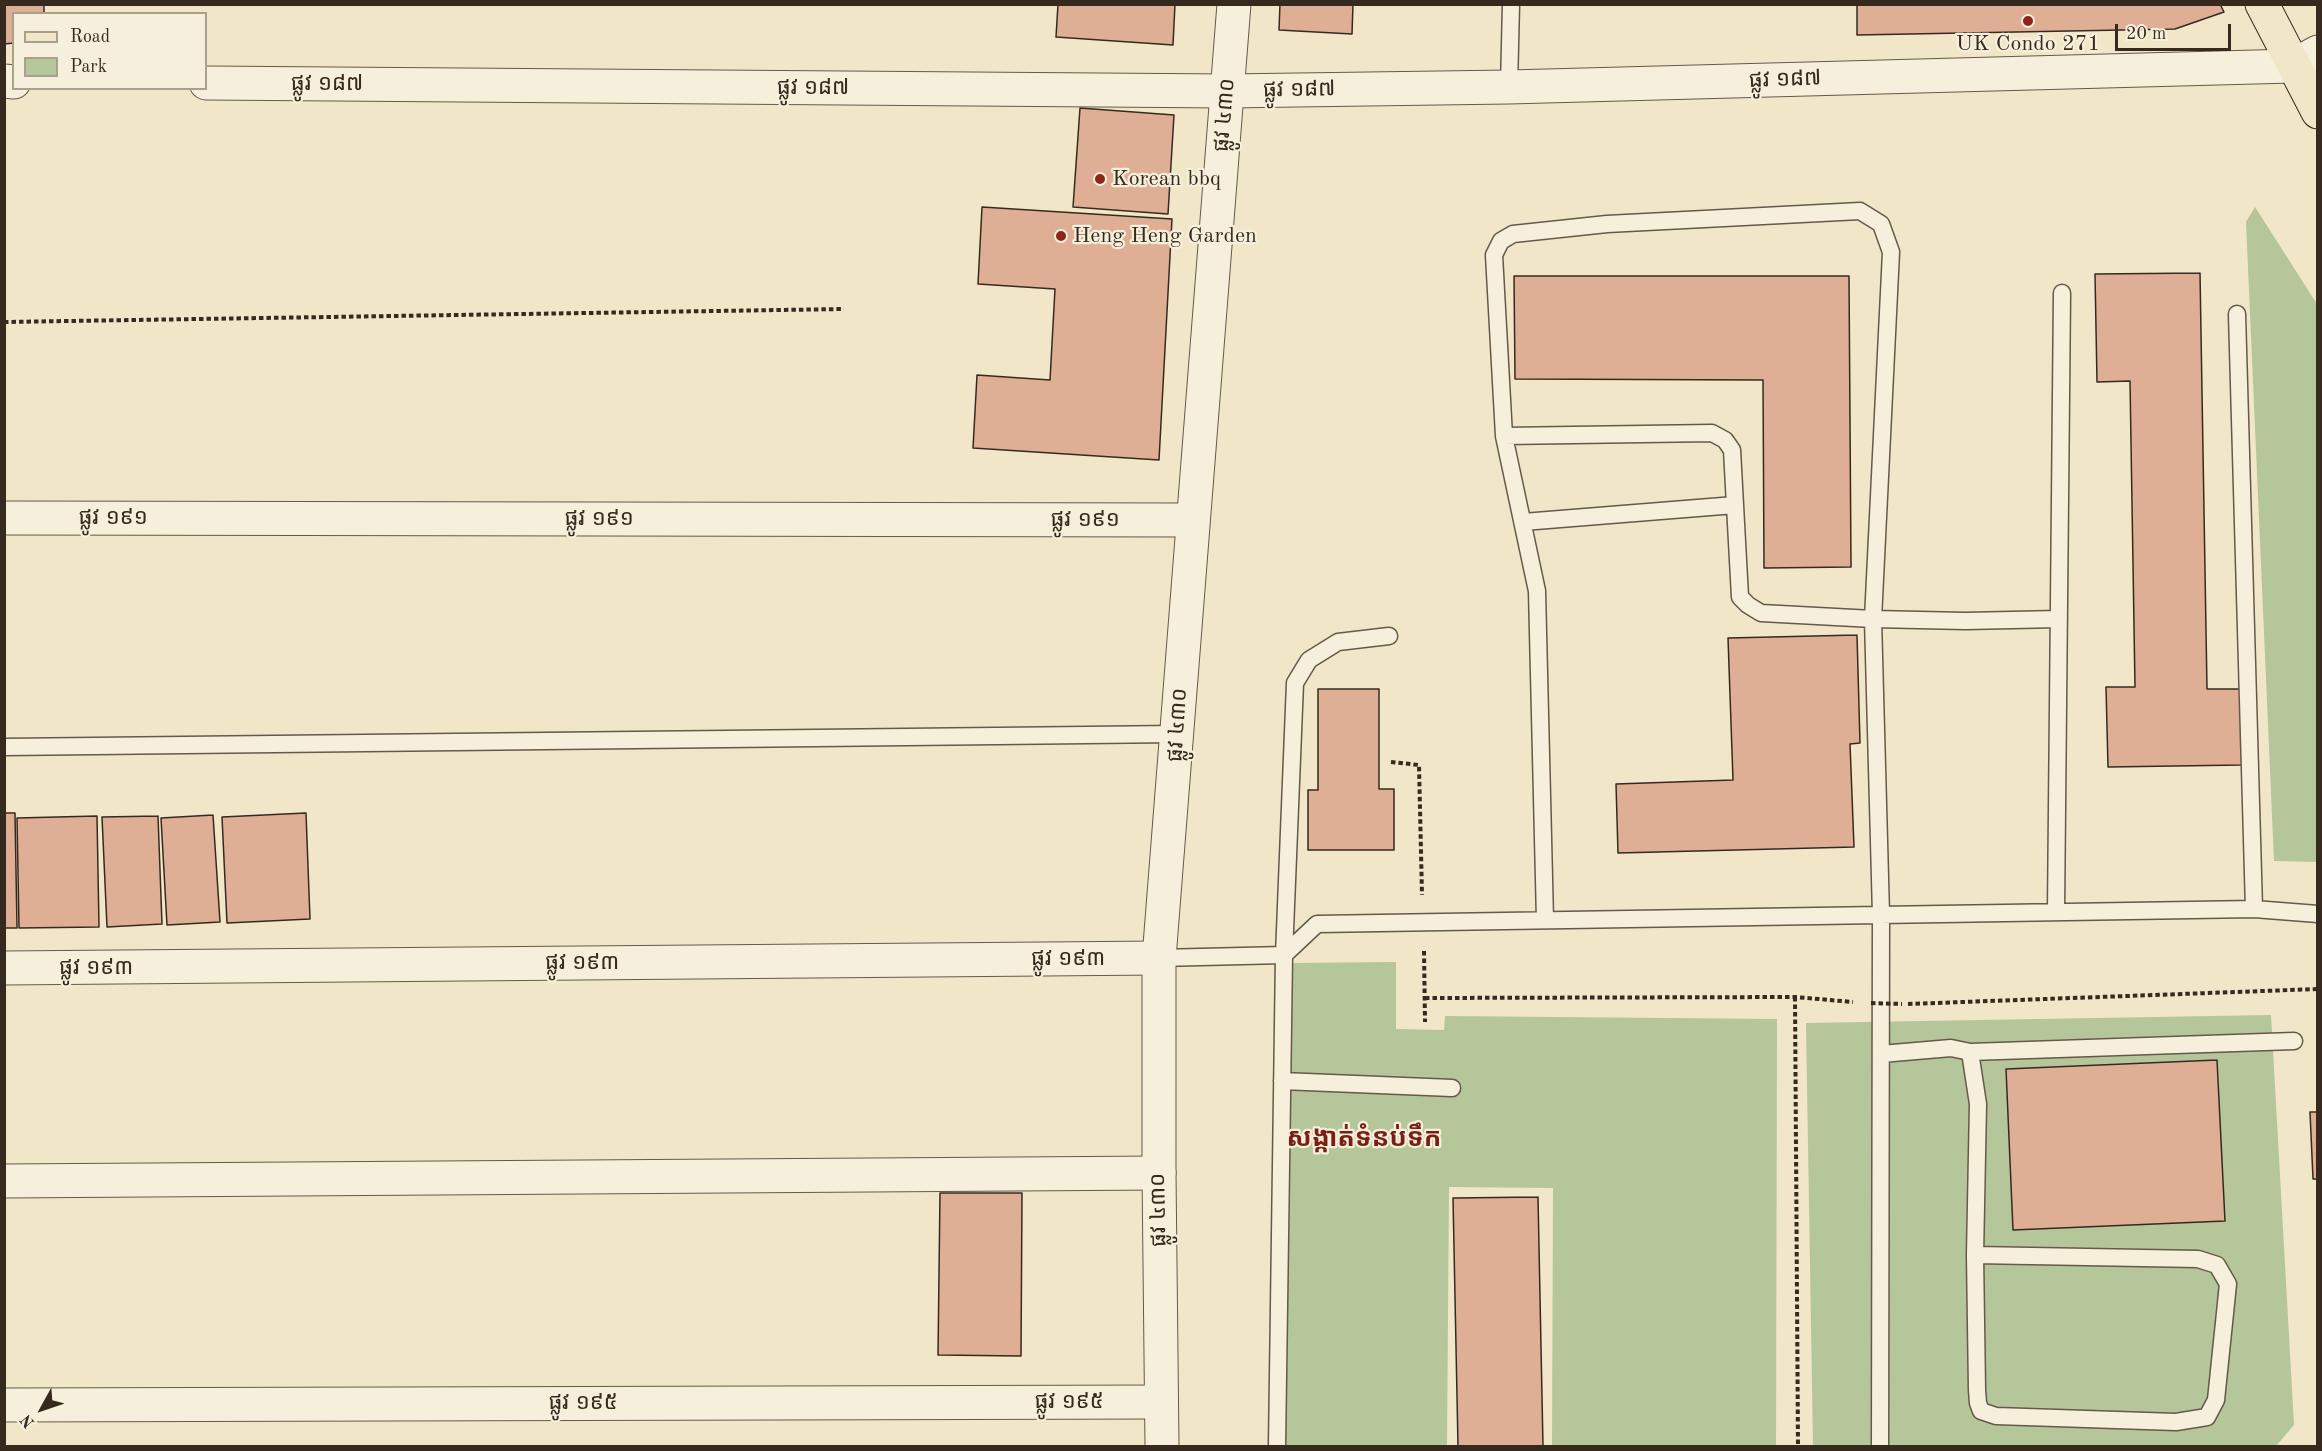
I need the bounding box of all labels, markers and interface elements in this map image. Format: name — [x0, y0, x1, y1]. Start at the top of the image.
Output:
legend — [12, 12, 207, 90]
scale bar — [2118, 12, 2234, 50]
marker: UK Condo 271 — [2021, 14, 2035, 28]
text: 20 m — [2126, 25, 2166, 43]
text: Road — [70, 28, 110, 46]
place label: UK Condo 271 — [1956, 31, 2100, 57]
text: Park — [70, 58, 107, 76]
street label: ផ្លូវ ១៨៧ — [1748, 66, 1822, 94]
street label: ផ្លូវ ១៨៧ — [291, 71, 363, 97]
street label: ផ្លូវ ១៨៧ — [777, 75, 849, 101]
street label: ផ្លូវ ១៨៧ — [1263, 76, 1335, 104]
street label: ផ្លូវ ៤៣០ — [1209, 77, 1241, 153]
place label: Korean bbq — [1112, 166, 1221, 192]
marker: Korean bbq — [1093, 172, 1107, 186]
place label: Heng Heng Garden — [1073, 223, 1257, 249]
marker: Heng Heng Garden — [1054, 229, 1068, 243]
street label: ផ្លូវ ១៩១ — [78, 505, 148, 531]
street label: ផ្លូវ ១៩១ — [564, 506, 634, 532]
street label: ផ្លូវ ១៩១ — [1050, 507, 1120, 533]
street label: ផ្លូវ ៤៣០ — [1162, 687, 1194, 763]
street label: ផ្លូវ ១៩៣ — [1031, 946, 1105, 972]
street label: ផ្លូវ ១៩៣ — [545, 950, 619, 976]
street label: ផ្លូវ ១៩៣ — [59, 955, 133, 981]
district label: សង្កាត់ទំនប់ទឹក — [1287, 1123, 1441, 1155]
street label: ផ្លូវ ៤៣០ — [1145, 1173, 1173, 1247]
north arrow — [12, 1379, 72, 1439]
street label: ផ្លូវ ១៩៥ — [1034, 1389, 1104, 1415]
street label: ផ្លូវ ១៩៥ — [548, 1390, 618, 1416]
text: N — [18, 1411, 38, 1430]

